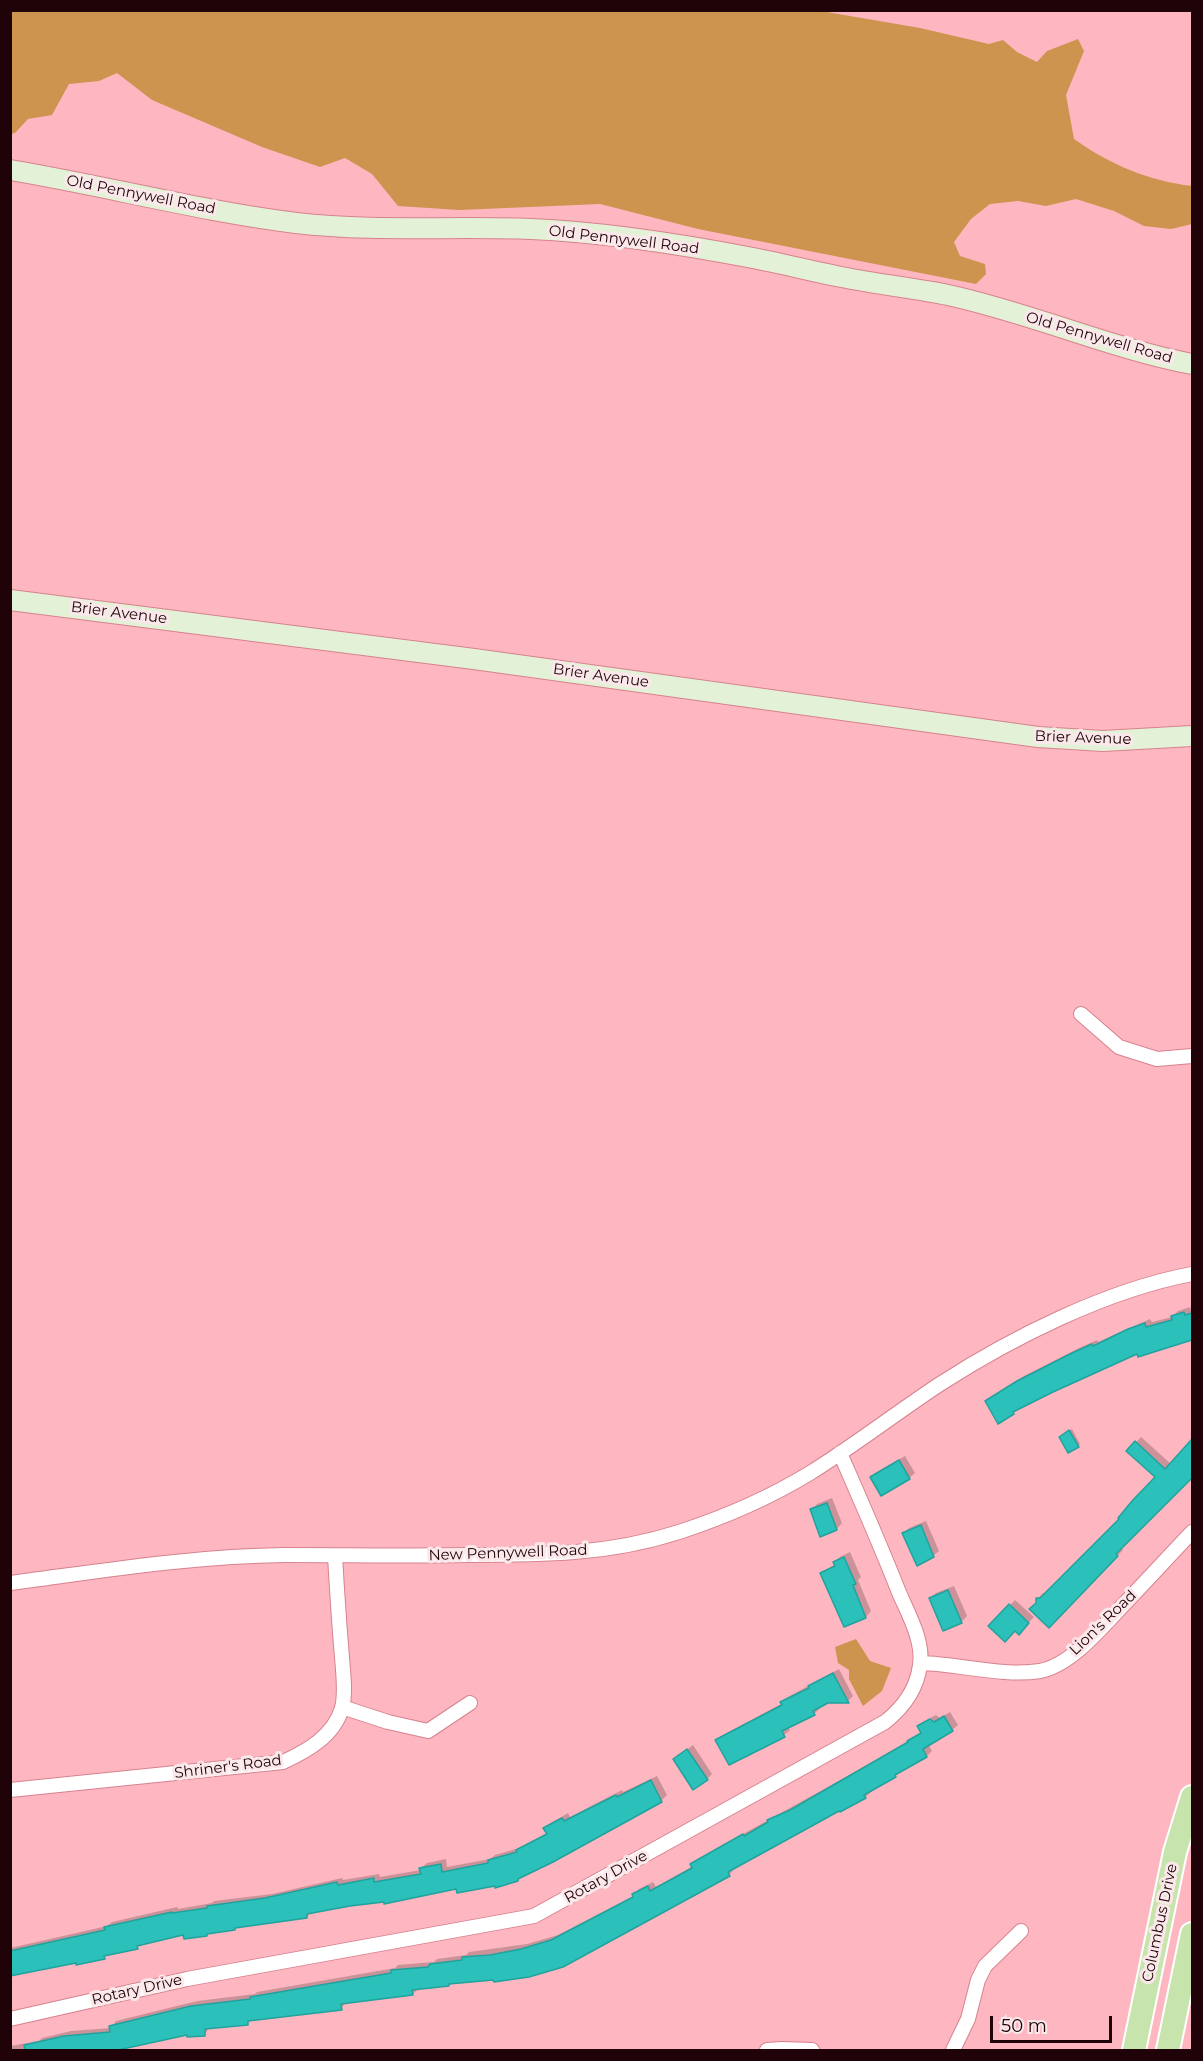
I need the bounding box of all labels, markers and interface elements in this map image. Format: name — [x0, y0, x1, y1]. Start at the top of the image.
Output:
street label: Old Pennywell Road — [65, 172, 217, 218]
street label: Old Pennywell Road — [548, 222, 700, 258]
street label: Old Pennywell Road — [1024, 308, 1174, 368]
street label: Brier Avenue — [70, 598, 168, 628]
street label: Brier Avenue — [552, 660, 650, 692]
street label: Brier Avenue — [1034, 727, 1132, 749]
street label: New Pennywell Road — [428, 1541, 588, 1565]
street label: Lion's Road — [1066, 1587, 1140, 1659]
street label: Shriner's Road — [173, 1751, 283, 1783]
street label: Rotary Drive — [561, 1847, 651, 1907]
street label: Columbus Drive — [1139, 1862, 1181, 1984]
street label: Rotary Drive — [90, 1971, 184, 2009]
scale bar — [993, 2004, 1114, 2042]
text: 50 m — [1001, 2015, 1047, 2037]

